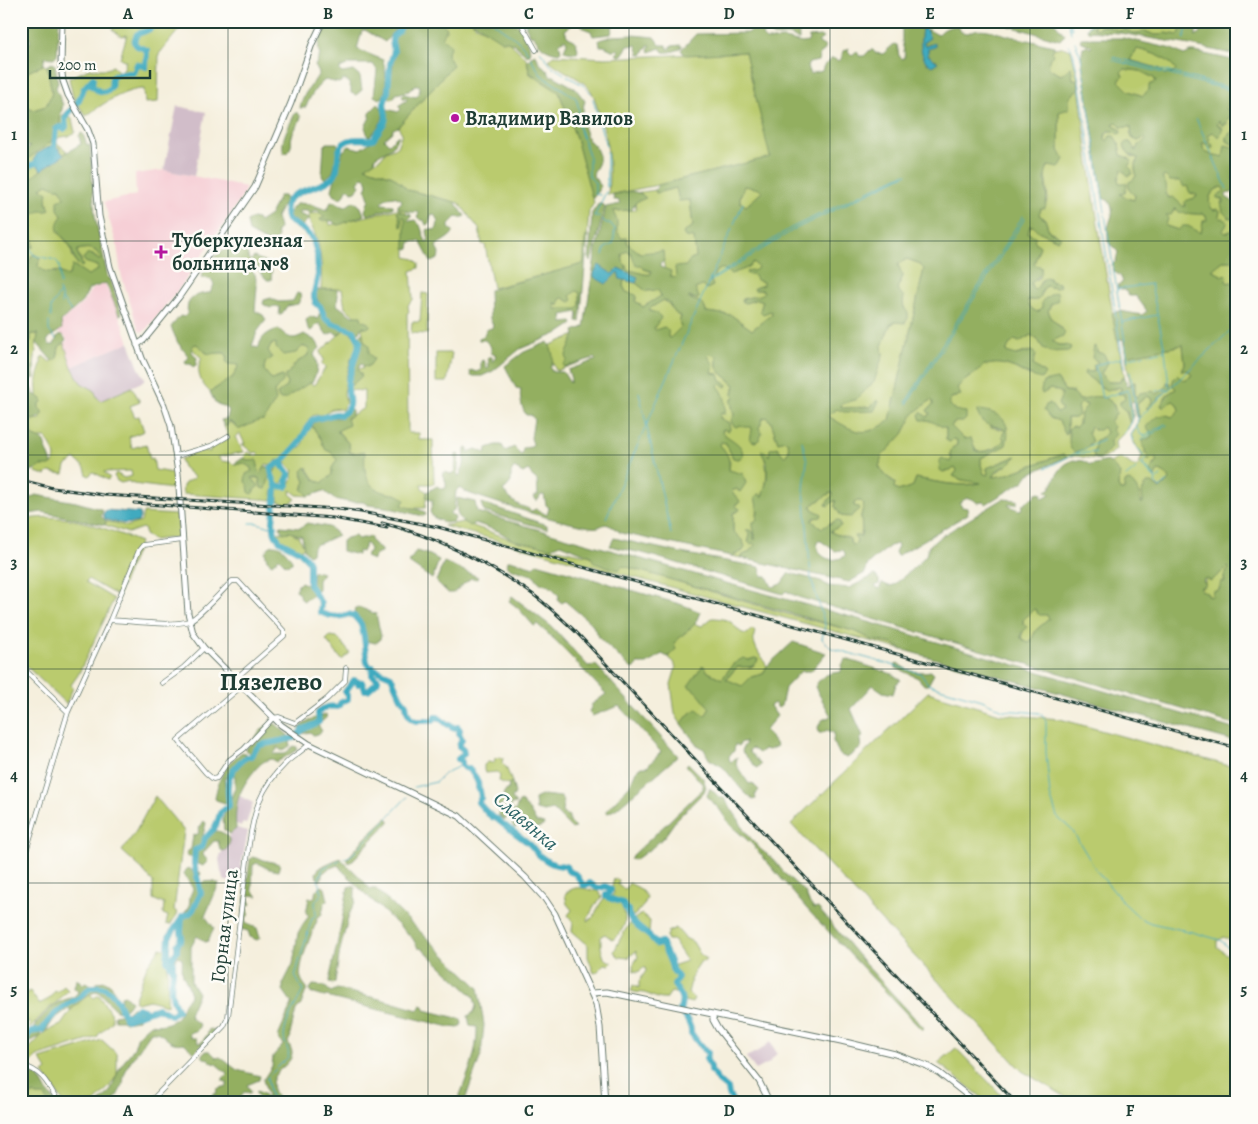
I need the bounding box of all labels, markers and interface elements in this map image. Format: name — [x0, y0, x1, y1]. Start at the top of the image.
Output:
text: A — [122, 3, 134, 25]
text: B — [323, 3, 333, 25]
text: C — [524, 3, 534, 25]
text: D — [723, 3, 735, 25]
text: E — [925, 3, 935, 25]
text: F — [1126, 3, 1135, 25]
scale bar — [50, 48, 150, 80]
text: 200 m — [58, 55, 97, 75]
place label: Владимир Вавилов — [465, 105, 633, 132]
marker: Владимир Вавилов — [449, 112, 461, 124]
text: 1 — [11, 124, 17, 146]
text: 1 — [1241, 124, 1247, 146]
place label: Туберкулезная больница №8 — [172, 227, 303, 277]
marker: Туберкулезная больница №8 — [154, 245, 168, 259]
text: 2 — [10, 338, 18, 360]
text: 2 — [1240, 338, 1248, 360]
text: 3 — [11, 552, 18, 574]
text: 3 — [1241, 552, 1248, 574]
district label: Пязелево — [220, 665, 322, 699]
text: 4 — [10, 765, 18, 787]
text: 4 — [1240, 765, 1248, 787]
water label: Славянка — [487, 785, 565, 857]
street label: Горная улица — [204, 867, 245, 985]
text: 5 — [11, 979, 18, 1001]
text: 5 — [1241, 979, 1248, 1001]
text: A — [122, 1100, 134, 1122]
text: B — [323, 1100, 333, 1122]
text: C — [524, 1100, 534, 1122]
text: D — [723, 1100, 735, 1122]
text: E — [925, 1100, 935, 1122]
text: F — [1126, 1100, 1135, 1122]

